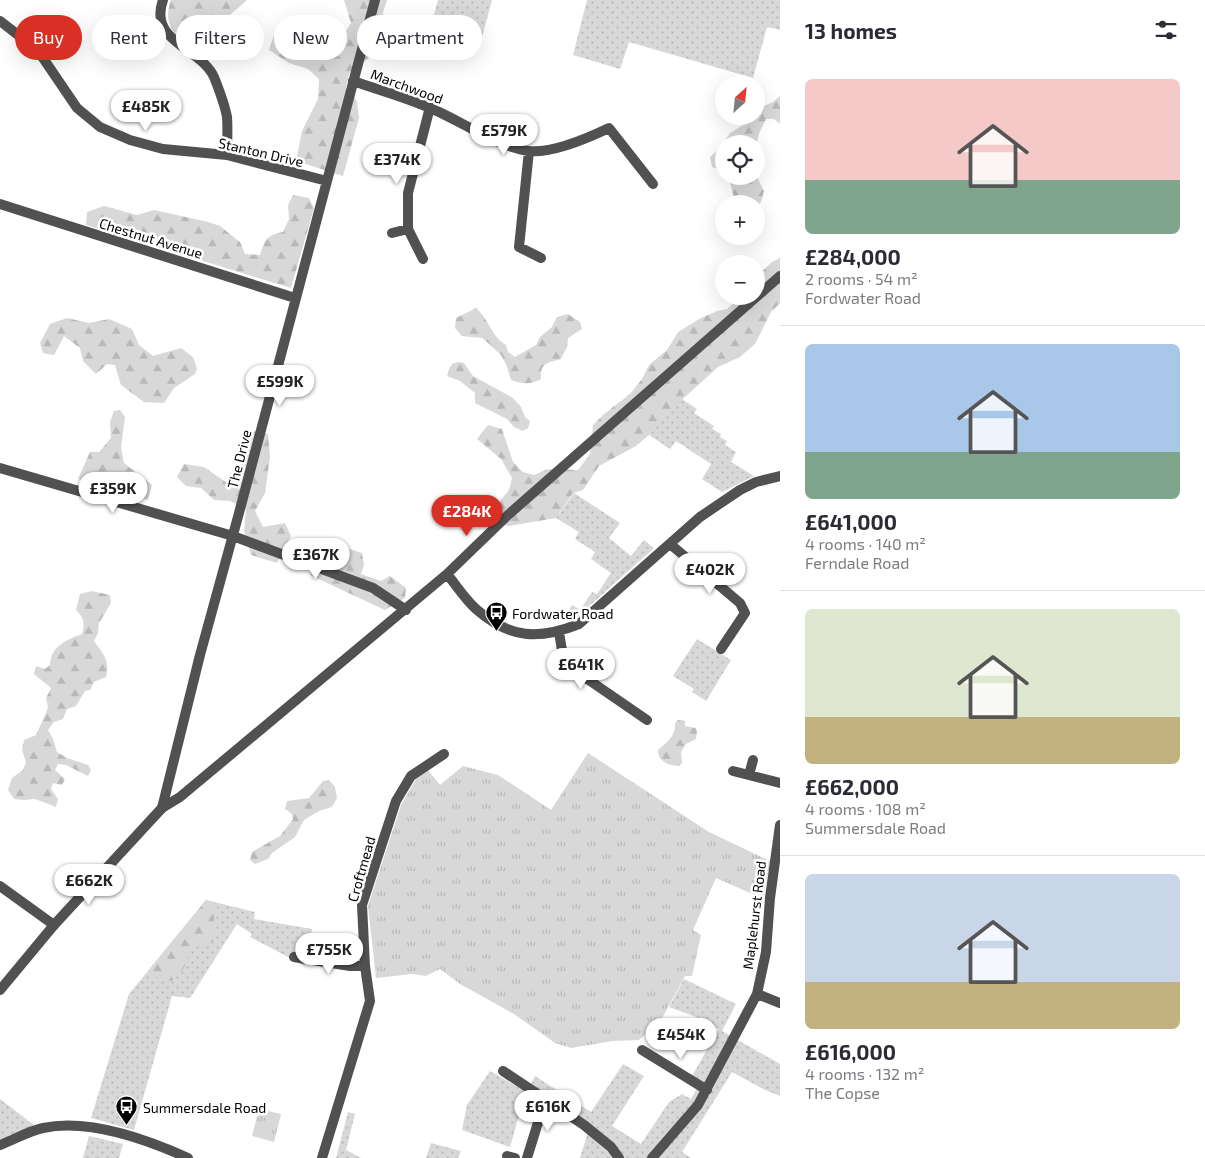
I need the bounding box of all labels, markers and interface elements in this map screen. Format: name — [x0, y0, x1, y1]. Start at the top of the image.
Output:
chip: Buy — [15, 15, 82, 60]
chip: Rent — [92, 15, 166, 60]
chip: Filters — [176, 15, 264, 60]
chip: New — [274, 15, 347, 60]
chip: Apartment — [357, 15, 482, 60]
icon: filters — [1152, 16, 1180, 44]
text: 13 homes — [805, 18, 897, 43]
street label: Marchwood — [368, 65, 446, 107]
north arrow — [715, 75, 765, 125]
map controls — [715, 75, 765, 305]
pin: £485K — [111, 90, 181, 132]
text: £485K — [122, 96, 170, 115]
icon: home — [948, 111, 1038, 201]
pin: £579K — [469, 114, 539, 156]
text: £579K — [481, 120, 527, 139]
street label: Stanton Drive — [217, 134, 305, 170]
button: locate — [715, 135, 765, 185]
pin: £374K — [362, 142, 432, 185]
text: £374K — [373, 149, 421, 168]
button: + — [715, 195, 765, 245]
street label: Chestnut Avenue — [97, 214, 205, 262]
text: £284,000 — [805, 244, 901, 269]
button: − — [715, 255, 765, 305]
text: 2 rooms · 54 m² — [805, 269, 918, 288]
text: Fordwater Road — [805, 288, 921, 307]
pin: £599K — [245, 364, 315, 407]
text: £599K — [256, 371, 304, 390]
icon: home — [948, 377, 1038, 467]
street label: The Drive — [223, 428, 255, 490]
pin: £359K — [78, 472, 148, 514]
text: £359K — [90, 478, 136, 497]
pin: £284K — [432, 494, 502, 537]
text: £284K — [443, 501, 491, 520]
text: £641,000 — [805, 509, 897, 534]
text: 4 rooms · 140 m² — [805, 534, 926, 553]
pin: £367K — [281, 538, 351, 580]
text: £367K — [293, 544, 339, 563]
pin: £402K — [675, 552, 745, 595]
text: Ferndale Road — [805, 553, 909, 572]
text: £402K — [685, 559, 735, 578]
bus stop icon: Fordwater Road — [484, 601, 508, 632]
place label: Fordwater Road — [512, 605, 614, 622]
icon: home — [948, 642, 1038, 732]
pin: £641K — [546, 648, 616, 690]
text: £641K — [558, 654, 604, 673]
text: £662,000 — [805, 774, 899, 799]
text: 4 rooms · 108 m² — [805, 799, 926, 818]
text: Summersdale Road — [805, 818, 946, 837]
street label: Croftmead — [344, 834, 378, 904]
street label: Maplehurst Road — [739, 860, 769, 970]
pin: £662K — [54, 864, 124, 906]
text: £662K — [65, 870, 113, 889]
icon: home — [948, 907, 1038, 997]
pin: £755K — [294, 932, 364, 975]
text: £755K — [306, 939, 352, 958]
pin: £454K — [646, 1018, 716, 1060]
text: £454K — [657, 1024, 705, 1043]
text: £616,000 — [805, 1039, 896, 1064]
text: 4 rooms · 132 m² — [805, 1064, 924, 1083]
text: The Copse — [805, 1083, 880, 1102]
pin: £616K — [513, 1090, 583, 1132]
bus stop icon: Summersdale Road — [115, 1095, 139, 1126]
text: £616K — [525, 1096, 571, 1115]
place label: Summersdale Road — [143, 1099, 266, 1116]

